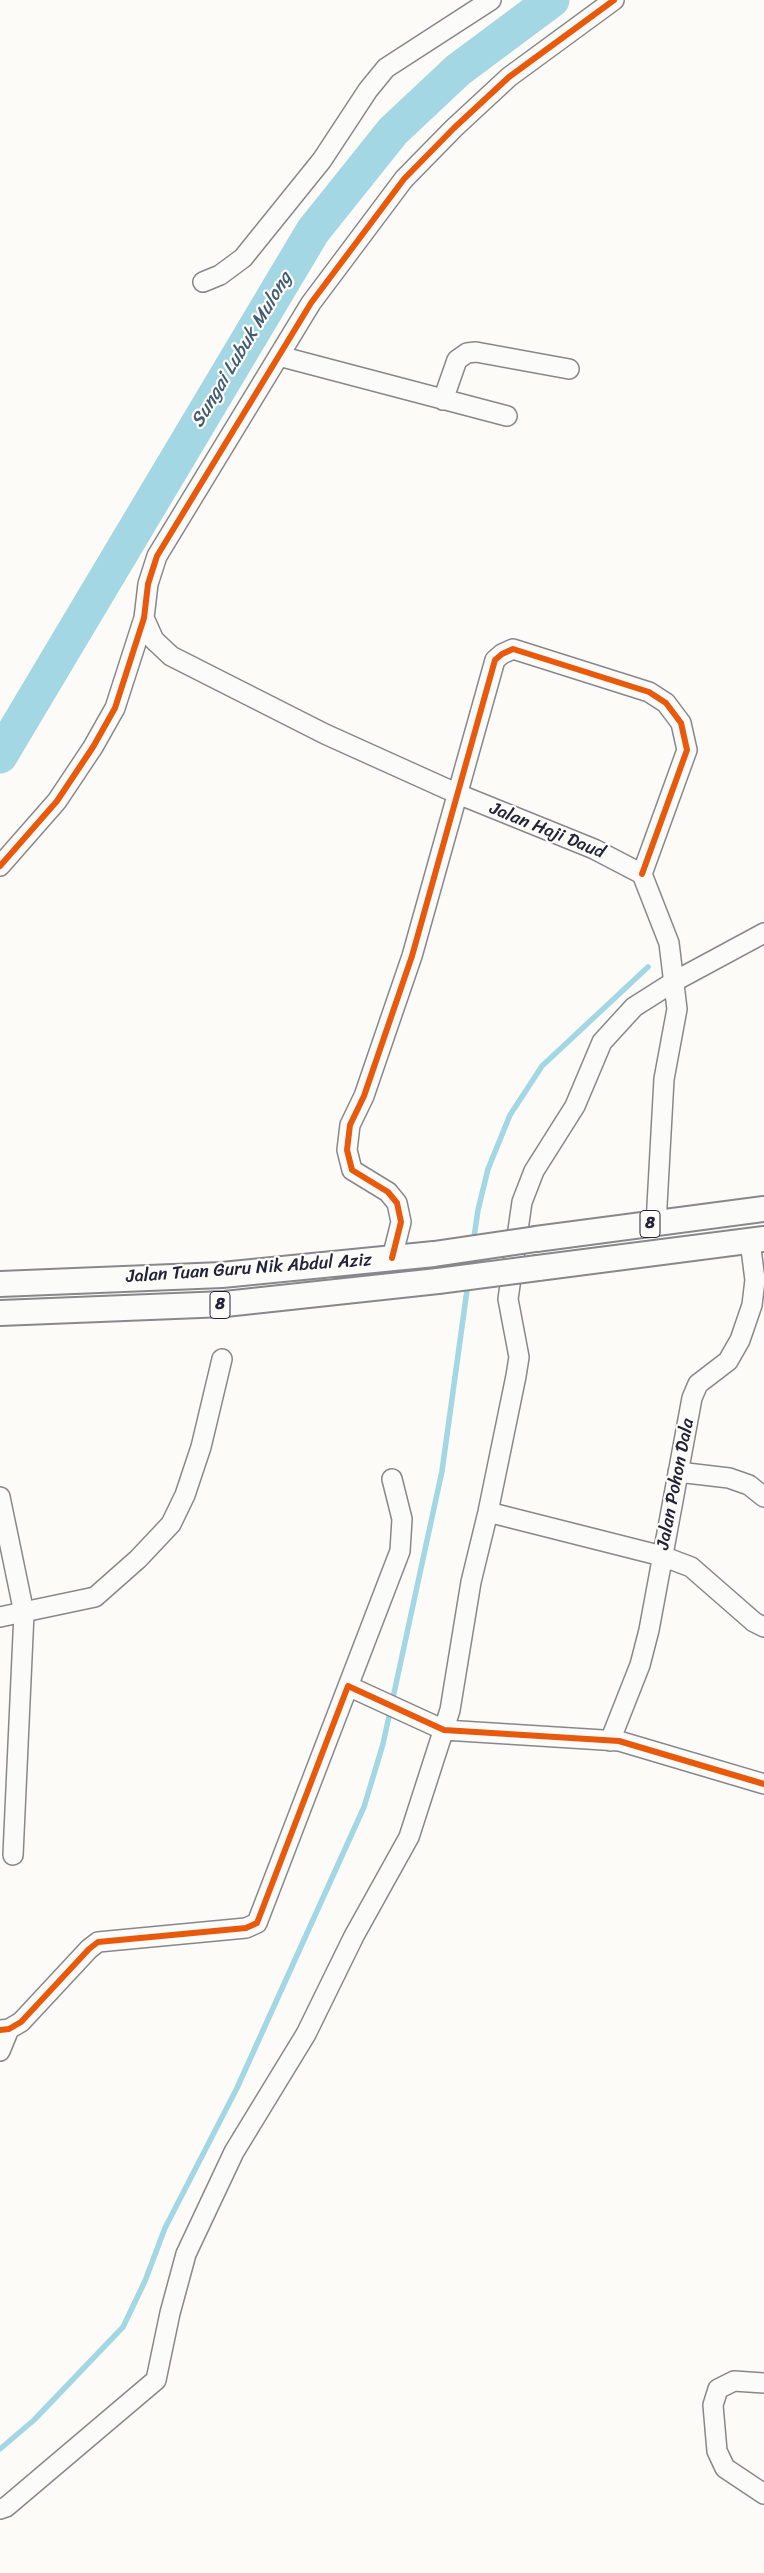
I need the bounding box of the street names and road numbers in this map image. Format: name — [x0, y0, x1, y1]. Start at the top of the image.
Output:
street label: Jalan Haji Daud — [486, 798, 608, 864]
road number: 8 — [640, 1210, 660, 1238]
street label: Jalan Tuan Guru Nik Abdul Aziz — [125, 1250, 373, 1288]
road number: 8 — [210, 1292, 230, 1318]
street label: Jalan Pohon Dala — [653, 1417, 699, 1551]

